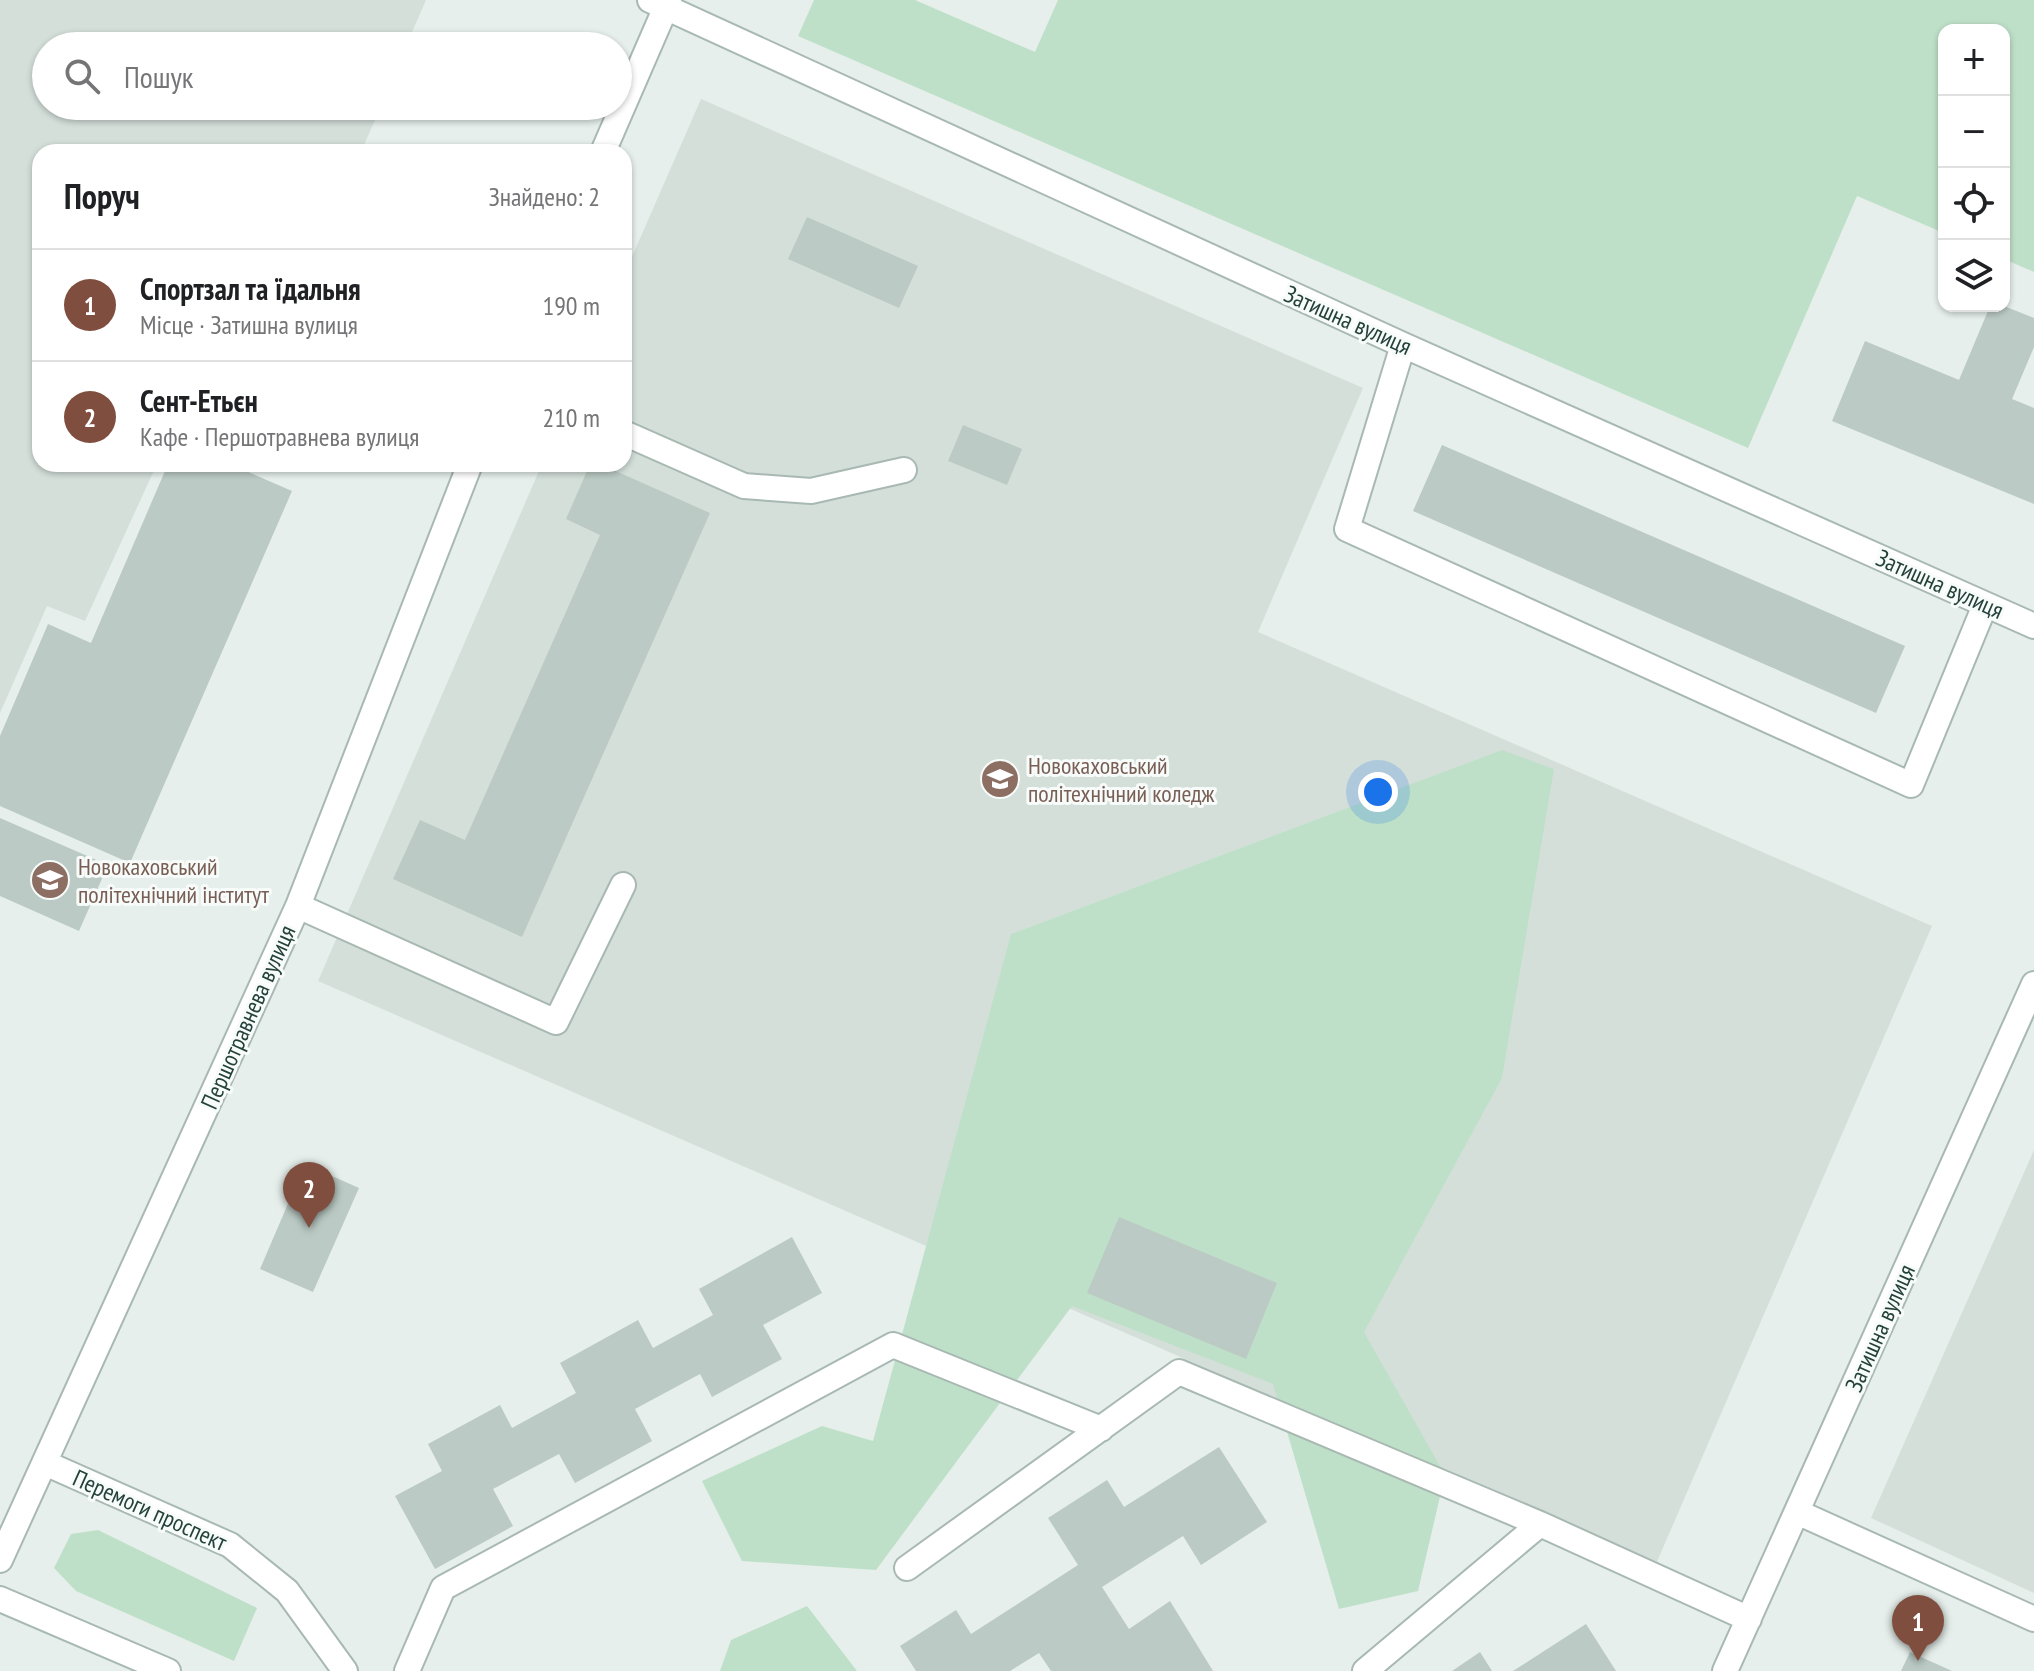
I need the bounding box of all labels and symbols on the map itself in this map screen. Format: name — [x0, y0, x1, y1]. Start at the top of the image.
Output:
street label: Затишна вулиця — [1279, 278, 1417, 362]
street label: Затишна вулиця — [1871, 542, 2009, 626]
place label: Новокаховський політехнічний коледж — [1028, 750, 1214, 809]
school or university icon: Новокаховський політехнічний коледж — [979, 758, 1021, 800]
your location — [1358, 772, 1398, 812]
place label: Новокаховський політехнічний інститут — [78, 851, 269, 910]
school or university icon: Новокаховський політехнічний інститут — [29, 859, 71, 901]
street label: Першотравнева вулиця — [194, 920, 302, 1114]
pin: 2 — [283, 1162, 335, 1228]
street label: Затишна вулиця — [1838, 1259, 1922, 1397]
street label: Перемоги проспект — [68, 1462, 232, 1558]
pin: 1 — [1892, 1595, 1944, 1661]

